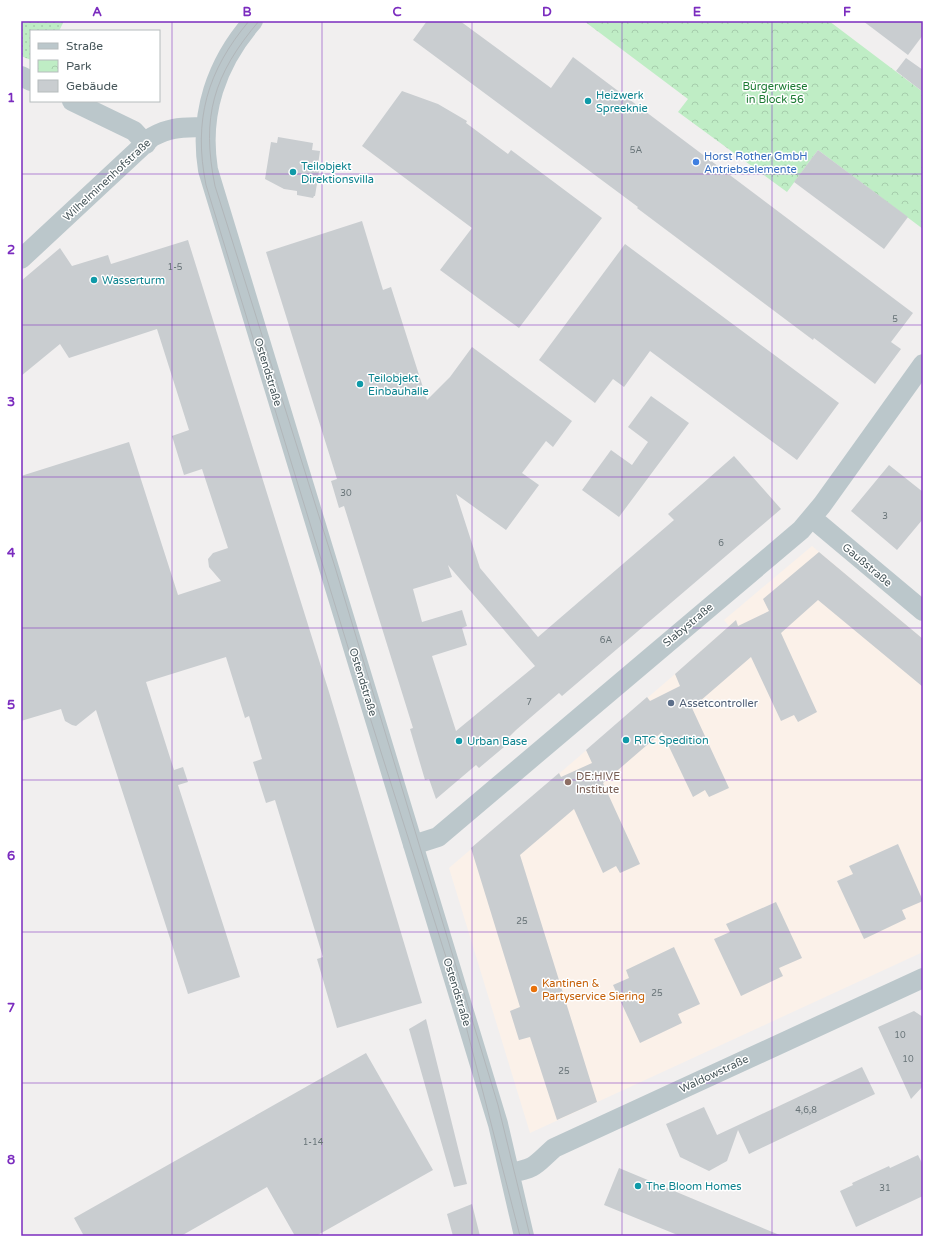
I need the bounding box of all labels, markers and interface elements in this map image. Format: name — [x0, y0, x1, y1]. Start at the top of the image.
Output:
text: A — [92, 4, 102, 20]
text: B — [242, 4, 252, 20]
text: C — [392, 4, 402, 20]
text: D — [542, 4, 552, 20]
text: E — [693, 4, 701, 20]
text: F — [843, 4, 851, 20]
legend — [30, 30, 160, 102]
text: Straße — [66, 39, 103, 53]
text: Park — [66, 59, 92, 73]
text: Gebäude — [66, 79, 118, 93]
park label: Bürgerwiese in Block 56 — [743, 80, 807, 106]
place label: Heizwerk Spreeknie — [596, 89, 648, 115]
text: 1 — [7, 90, 15, 106]
marker: Heizwerk Spreeknie — [583, 96, 593, 106]
street label: Wilhelminenhofstraße — [61, 136, 153, 224]
house number: 5A — [630, 145, 642, 156]
place label: Horst Rother GmbH Antriebselemente — [704, 150, 808, 176]
marker: Horst Rother GmbH Antriebselemente — [691, 157, 701, 167]
place label: Teilobjekt Direktionsvilla — [301, 160, 374, 186]
marker: Teilobjekt Direktionsvilla — [288, 167, 298, 177]
text: 2 — [7, 242, 15, 258]
house number: 1-5 — [168, 262, 183, 273]
place label: Wasserturm — [102, 274, 165, 287]
marker: Wasserturm — [89, 275, 99, 285]
house number: 5 — [892, 314, 898, 325]
street label: Ostendstraße — [251, 336, 285, 408]
place label: Teilobjekt Einbauhalle — [368, 372, 429, 398]
marker: Teilobjekt Einbauhalle — [355, 379, 365, 389]
text: 3 — [7, 394, 15, 410]
house number: 30 — [340, 488, 352, 499]
house number: 3 — [882, 511, 888, 522]
house number: 6 — [718, 538, 724, 549]
street label: Gaußstraße — [840, 541, 894, 589]
text: 4 — [7, 545, 16, 561]
street label: Slabystraße — [660, 600, 716, 650]
house number: 6A — [600, 635, 612, 646]
street label: Ostendstraße — [346, 646, 380, 718]
text: 5 — [7, 697, 15, 713]
house number: 7 — [526, 697, 532, 708]
place label: Assetcontroller — [679, 697, 759, 710]
marker: Assetcontroller — [666, 698, 676, 708]
place label: RTC Spedition — [634, 734, 709, 747]
place label: Urban Base — [467, 735, 527, 748]
marker: RTC Spedition — [621, 735, 631, 745]
marker: Urban Base — [454, 736, 464, 746]
place label: DE:HIVE Institute — [576, 770, 620, 796]
marker: DE:HIVE Institute — [563, 777, 573, 787]
text: 6 — [7, 848, 15, 864]
house number: 25 — [516, 916, 528, 927]
street label: Ostendstraße — [440, 956, 474, 1028]
place label: Kantinen & Partyservice Siering — [542, 977, 645, 1003]
marker: Kantinen & Partyservice Siering — [529, 984, 539, 994]
house number: 25 — [651, 988, 663, 999]
text: 7 — [7, 1000, 15, 1016]
house number: 10 — [894, 1030, 906, 1041]
street label: Waldowstraße — [677, 1052, 751, 1096]
house number: 10 — [902, 1054, 914, 1065]
house number: 25 — [558, 1066, 570, 1077]
house number: 4,6,8 — [795, 1105, 817, 1116]
house number: 1-14 — [303, 1137, 324, 1148]
text: 8 — [7, 1152, 15, 1168]
place label: The Bloom Homes — [646, 1180, 741, 1193]
marker: The Bloom Homes — [633, 1181, 643, 1191]
house number: 31 — [879, 1183, 891, 1194]

